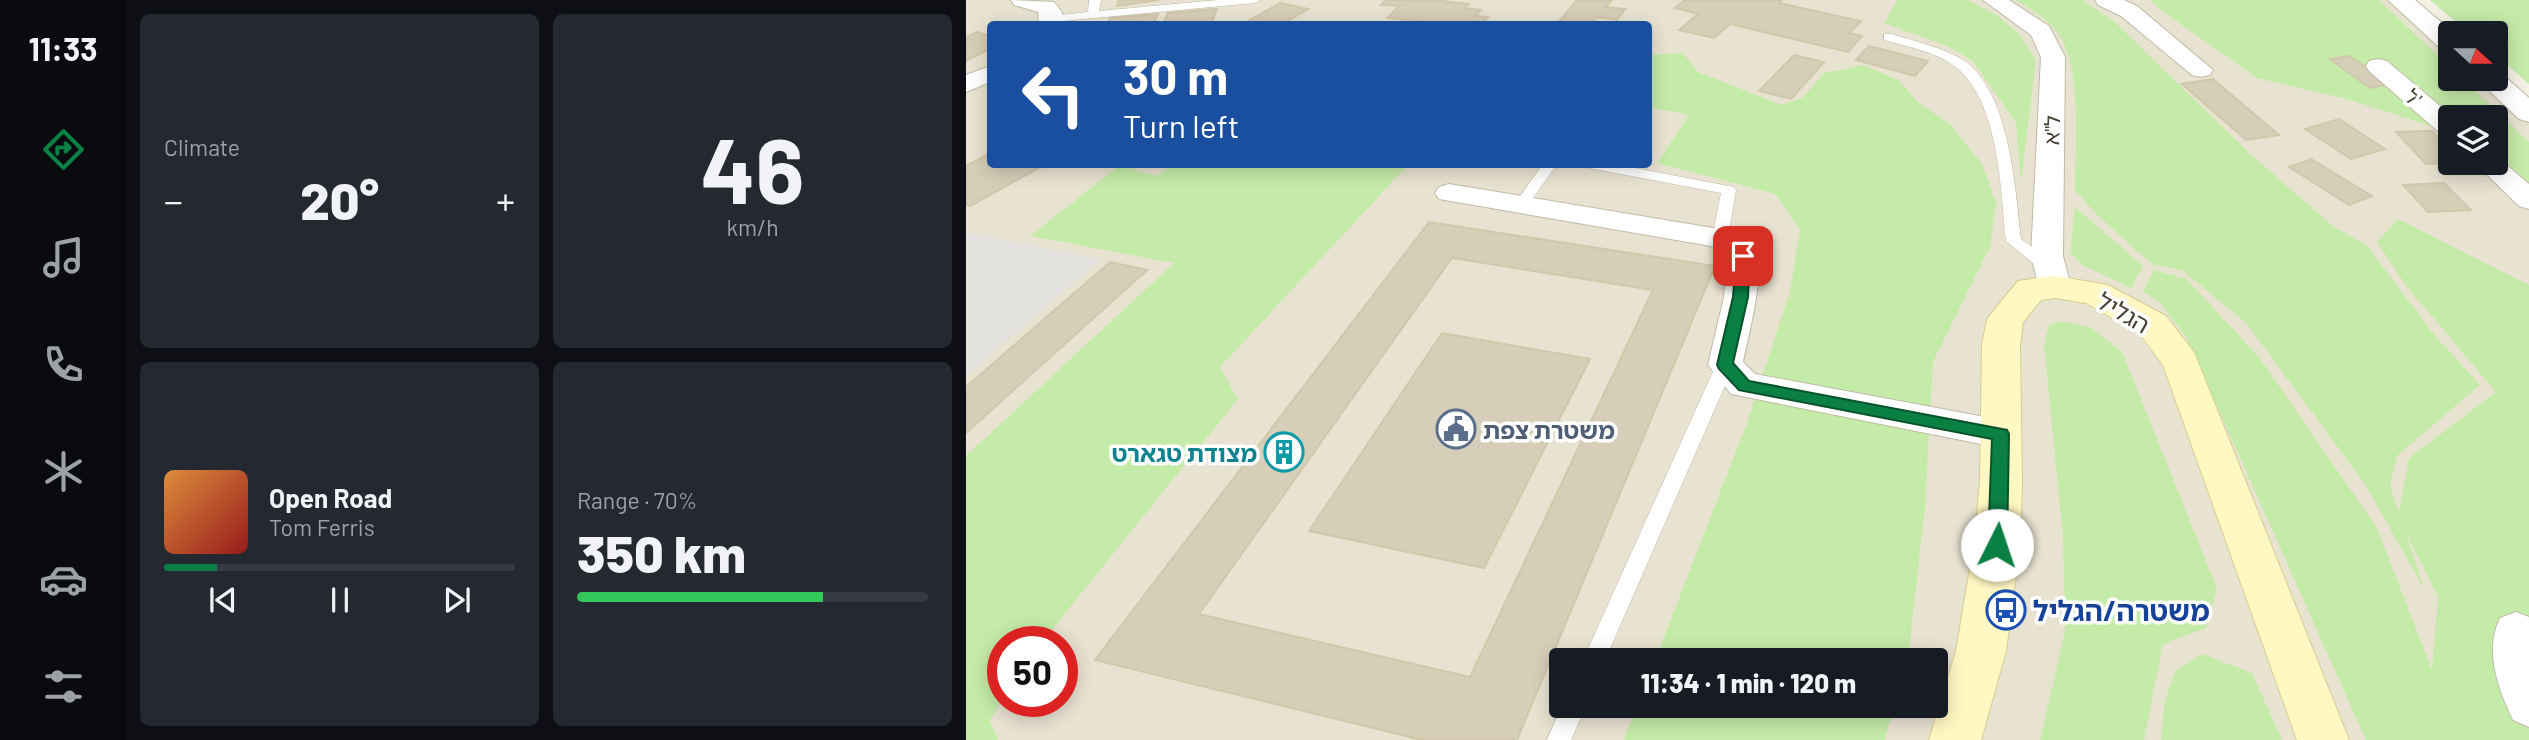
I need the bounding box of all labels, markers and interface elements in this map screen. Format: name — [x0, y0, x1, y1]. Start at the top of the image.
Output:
north arrow — [2438, 21, 2508, 91]
map controls — [2438, 21, 2508, 175]
text: 11:33 — [28, 29, 98, 67]
text: 30 m — [1123, 46, 1228, 105]
icon: left — [1008, 49, 1099, 140]
street label: ל' — [2401, 83, 2428, 111]
button: layers — [2438, 105, 2508, 175]
text: Turn left — [1123, 106, 1240, 144]
text: 46 — [701, 113, 804, 222]
street label: ל"א — [2038, 115, 2064, 145]
icon: directions — [39, 125, 88, 174]
text: Climate — [164, 133, 240, 161]
text: 20° — [300, 168, 379, 230]
text: − — [164, 177, 183, 223]
text: + — [496, 177, 515, 223]
text: km/h — [726, 213, 779, 241]
pin — [1713, 226, 1773, 286]
icon: music — [39, 233, 88, 282]
icon: arrive — [1724, 237, 1762, 275]
street label: הגליל — [2093, 285, 2155, 339]
icon: phone — [39, 340, 88, 389]
public building icon: משטרת צפת — [1435, 408, 1477, 450]
place label: משטרת צפת — [1483, 415, 1615, 444]
building icon: מצודת טגארט — [1263, 431, 1305, 473]
place label: מצודת טגארט — [1112, 438, 1257, 467]
icon: climate — [39, 447, 88, 496]
text: Open Road — [269, 482, 392, 513]
text: Range · 70% — [577, 486, 697, 514]
position arrow — [1960, 508, 2034, 582]
text: Tom Ferris — [269, 513, 375, 541]
text: 350 km — [577, 521, 746, 583]
icon: car — [39, 555, 88, 604]
icon: previous — [204, 581, 242, 619]
icon: pause — [321, 581, 359, 619]
icon: next — [438, 581, 476, 619]
bus stop icon: משטרה/הגליל — [1985, 589, 2027, 631]
place label: משטרה/הגליל — [2033, 593, 2210, 627]
speed limit sign: 50 — [987, 626, 1078, 717]
icon: filters — [39, 662, 88, 711]
text: 11:34 · 1 min · 120 m — [1641, 667, 1856, 698]

